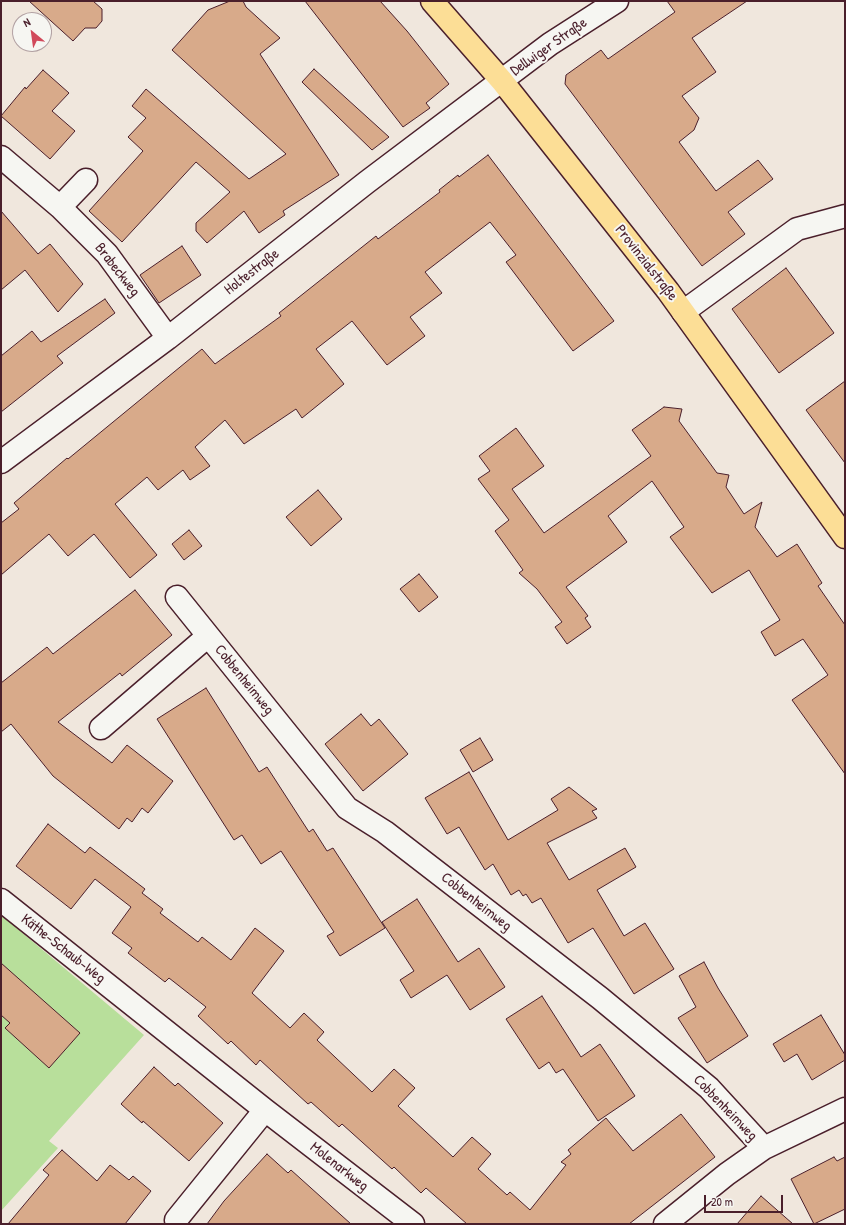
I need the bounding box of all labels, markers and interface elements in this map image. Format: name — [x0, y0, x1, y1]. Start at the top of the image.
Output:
north arrow — [12, 12, 52, 52]
street label: Dellwiger Straße — [507, 14, 591, 80]
text: N — [21, 15, 33, 30]
street label: Provinzialstraße — [611, 221, 681, 305]
street label: Brabeckweg — [91, 240, 143, 300]
street label: Holtestraße — [221, 245, 283, 299]
street label: Cobbenheimweg — [210, 641, 278, 719]
street label: Cobbenheimweg — [437, 869, 515, 935]
street label: Käthe-Schaub-Weg — [17, 910, 109, 988]
street label: Cobbenheimweg — [689, 1071, 761, 1145]
street label: Molenarkweg — [306, 1139, 372, 1195]
scale bar — [706, 1187, 785, 1213]
text: 20 m — [711, 1193, 733, 1210]

